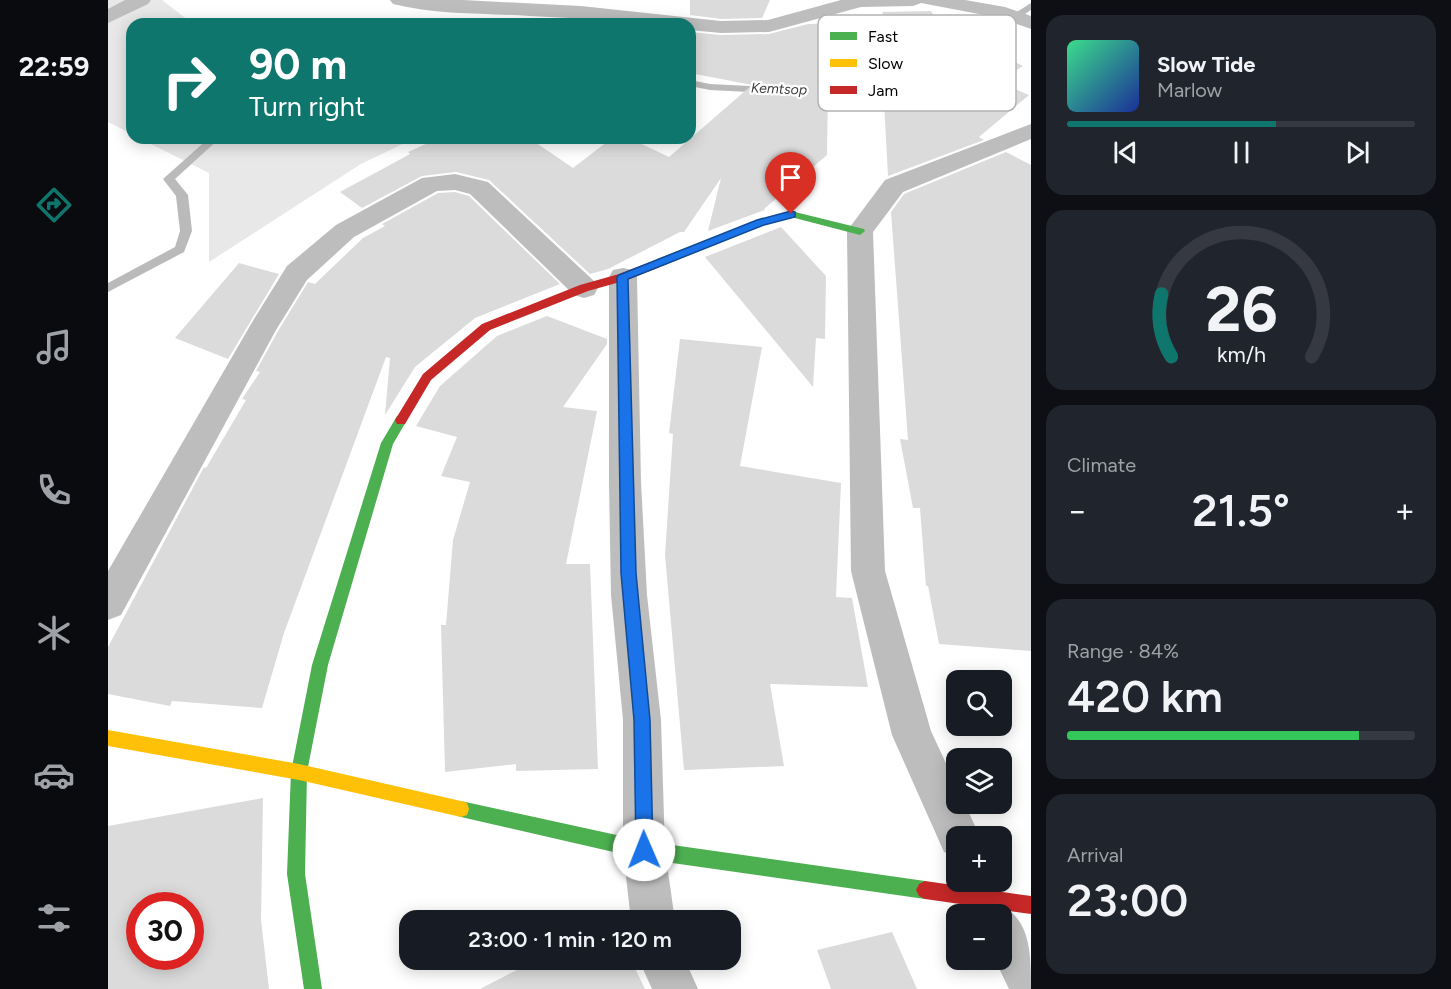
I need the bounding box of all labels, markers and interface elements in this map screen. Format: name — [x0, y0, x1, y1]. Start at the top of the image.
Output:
legend — [818, 15, 1016, 111]
text: Fast — [868, 27, 898, 46]
text: 90 m — [249, 39, 347, 90]
icon: right — [150, 42, 228, 120]
text: 22:59 — [19, 50, 89, 83]
text: Slow Tide — [1157, 51, 1256, 78]
text: Slow — [868, 54, 903, 73]
text: Marlow — [1157, 78, 1222, 102]
water label: Kemtsop — [751, 80, 807, 98]
text: Jam — [868, 81, 898, 100]
text: Turn right — [249, 90, 365, 123]
icon: previous — [1109, 136, 1142, 169]
icon: pause — [1225, 136, 1258, 169]
icon: next — [1341, 136, 1374, 169]
pin — [765, 152, 816, 214]
icon: arrive — [774, 161, 807, 194]
icon: directions — [33, 184, 75, 226]
text: 26 — [1205, 272, 1277, 347]
icon: music — [33, 326, 75, 368]
text: km/h — [1217, 342, 1265, 367]
text: Climate — [1067, 453, 1136, 477]
icon: phone — [33, 469, 75, 511]
text: 21.5° — [1192, 483, 1290, 537]
text: − — [1067, 491, 1088, 530]
text: + — [1394, 491, 1415, 530]
icon: climate — [33, 612, 75, 654]
text: Range · 84% — [1067, 639, 1179, 663]
text: 420 km — [1067, 669, 1223, 723]
map controls — [946, 670, 1012, 970]
button: search — [946, 670, 1012, 736]
button: layers — [946, 748, 1012, 814]
icon: car — [33, 754, 75, 796]
position arrow — [612, 818, 676, 882]
button: + — [946, 826, 1012, 892]
text: Arrival — [1067, 843, 1123, 867]
text: 23:00 — [1067, 873, 1188, 927]
speed limit sign: 30 — [126, 892, 204, 970]
icon: filters — [33, 897, 75, 939]
button: − — [946, 904, 1012, 970]
text: 23:00 · 1 min · 120 m — [468, 926, 672, 953]

